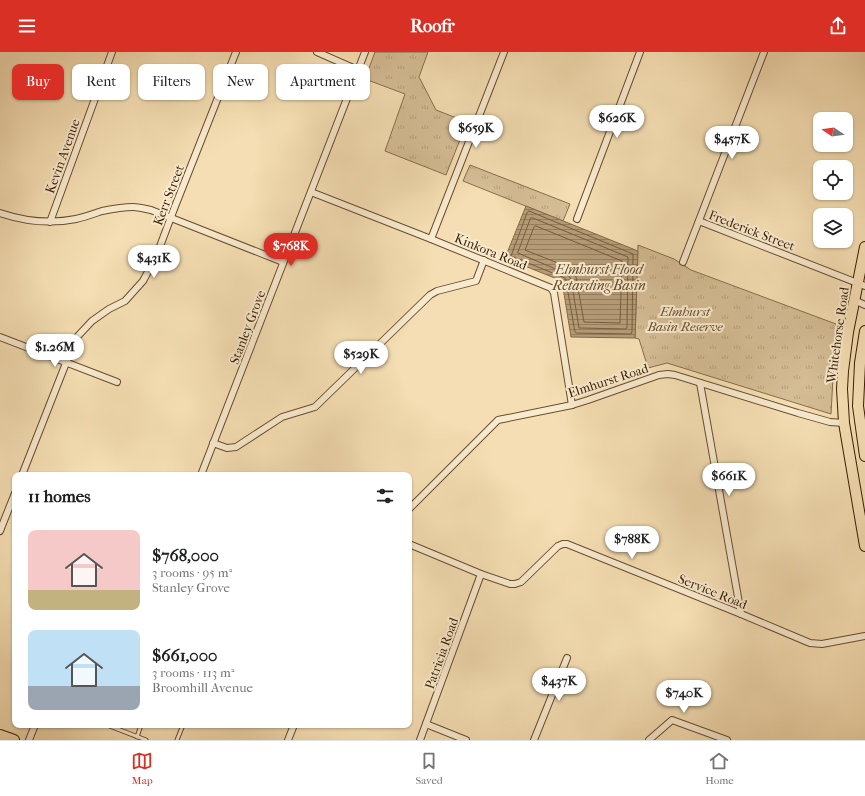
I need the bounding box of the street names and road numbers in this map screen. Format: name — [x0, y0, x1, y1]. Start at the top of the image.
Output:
street label: Kevin Avenue — [42, 116, 83, 195]
street label: Kerr Street — [150, 162, 187, 228]
street label: Frederick Street — [707, 207, 797, 254]
street label: Kinkora Road — [452, 230, 530, 273]
street label: Whitehorse Road — [823, 285, 852, 385]
street label: Stanley Grove — [226, 288, 269, 366]
street label: Elmhurst Road — [566, 360, 651, 401]
street label: Service Road — [676, 571, 750, 612]
street label: Patricia Road — [422, 615, 462, 691]

